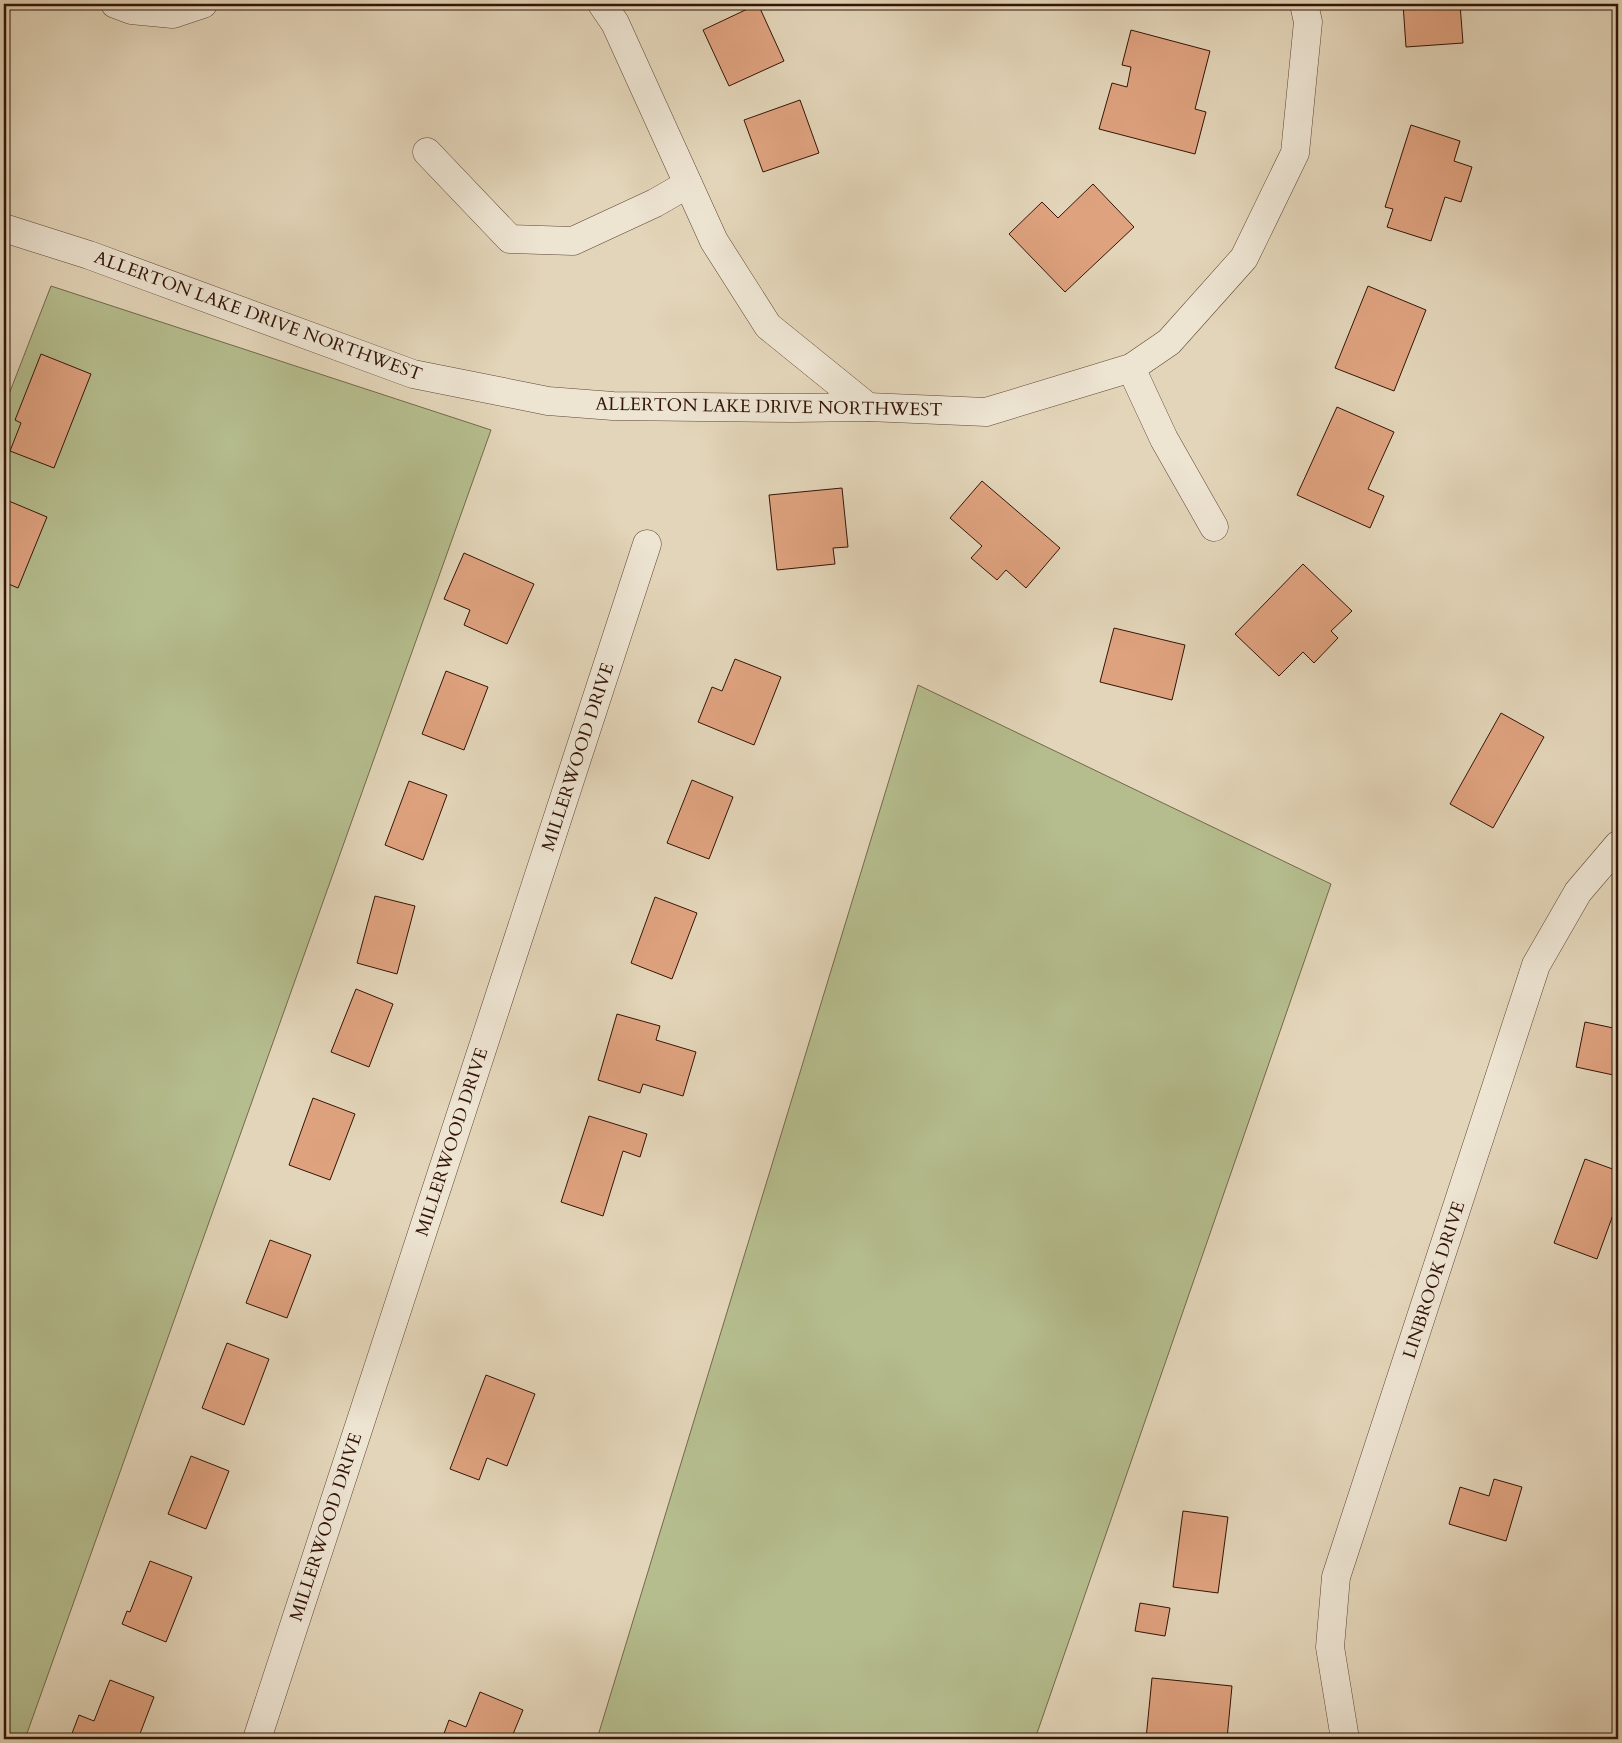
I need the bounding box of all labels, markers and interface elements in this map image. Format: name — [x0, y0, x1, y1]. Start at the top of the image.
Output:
street label: ALLERTON LAKE DRIVE NORTHWEST — [90, 245, 426, 387]
street label: ALLERTON LAKE DRIVE NORTHWEST — [595, 391, 943, 423]
street label: MILLERWOOD DRIVE — [536, 660, 620, 854]
street label: MILLERWOOD DRIVE — [410, 1045, 494, 1239]
street label: LINBROOK DRIVE — [1397, 1198, 1471, 1362]
street label: MILLERWOOD DRIVE — [284, 1430, 368, 1624]

